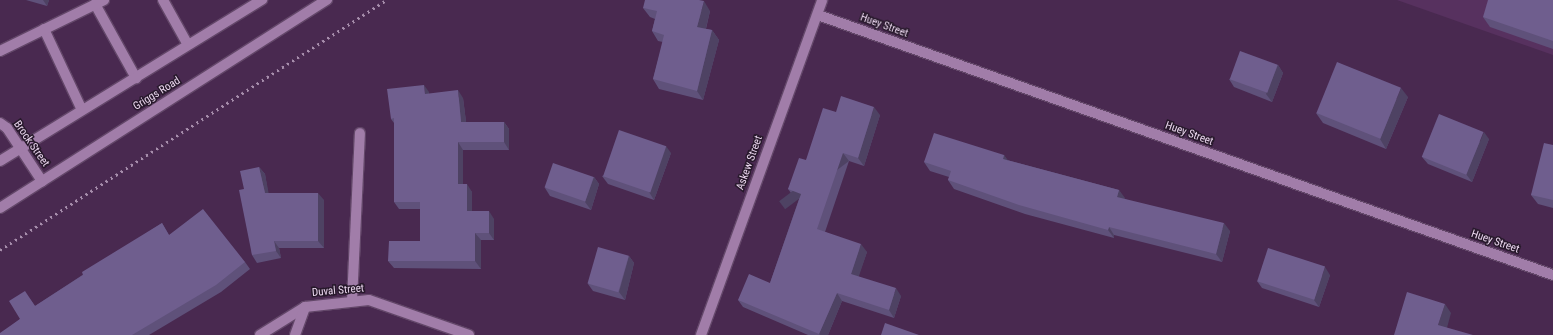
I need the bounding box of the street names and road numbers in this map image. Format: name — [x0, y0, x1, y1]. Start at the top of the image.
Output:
street label: Huey Street — [858, 11, 910, 41]
street label: Griggs Road — [131, 74, 183, 114]
street label: Brock Street — [10, 118, 52, 170]
street label: Huey Street — [1163, 119, 1215, 149]
street label: Askew Street — [734, 134, 766, 192]
street label: Huey Street — [1469, 228, 1521, 256]
street label: Duval Street — [311, 282, 365, 300]

